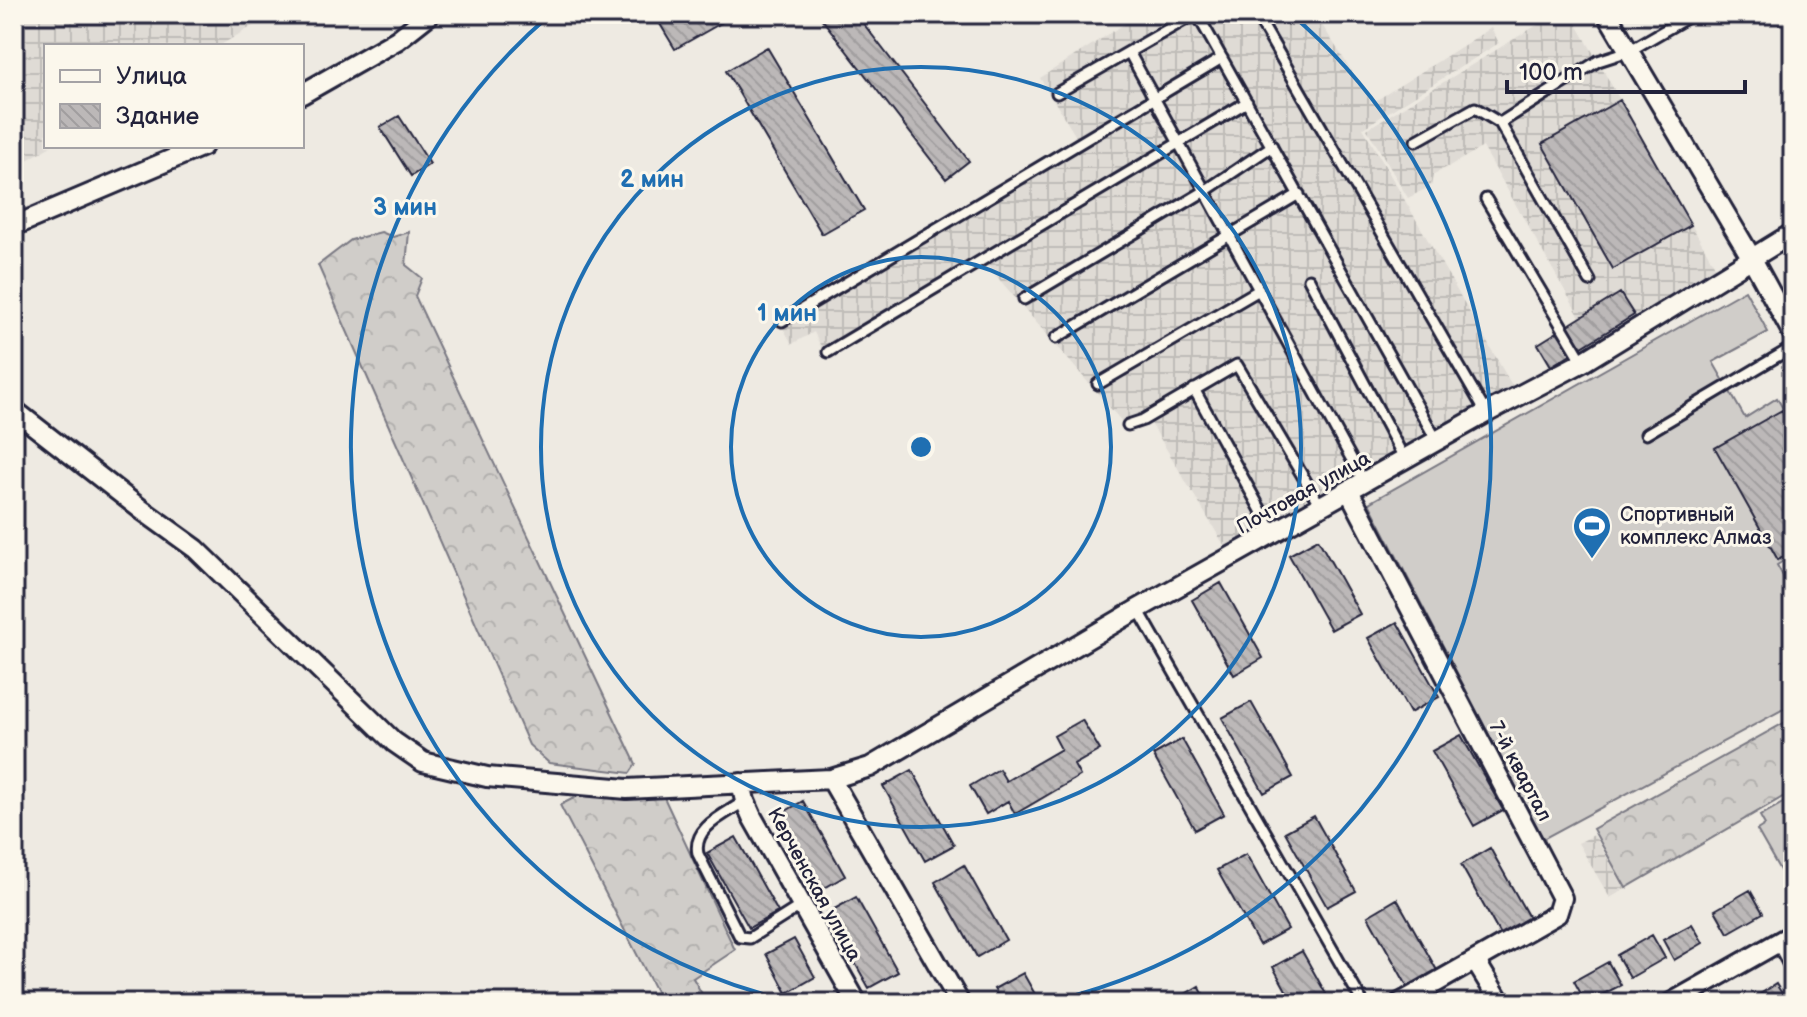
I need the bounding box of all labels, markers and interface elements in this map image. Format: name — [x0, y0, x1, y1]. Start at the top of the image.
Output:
legend — [44, 44, 304, 148]
scale bar — [1507, 44, 1745, 94]
text: 100 m — [1519, 58, 1583, 87]
text: Улица — [116, 62, 187, 91]
text: Здание — [116, 102, 199, 131]
text: 2 мин — [620, 165, 684, 194]
text: 3 мин — [373, 193, 437, 222]
text: 1 мин — [757, 299, 817, 328]
centre of rings — [907, 433, 935, 461]
street label: Почтовая улица — [1232, 446, 1375, 540]
place label: Спортивный комплекс Алмаз — [1620, 503, 1772, 550]
sports icon: Спортивный комплекс Алмаз — [1571, 505, 1613, 560]
street label: 7-й квартал — [1484, 717, 1556, 826]
street label: Керченская улица — [762, 803, 866, 966]

